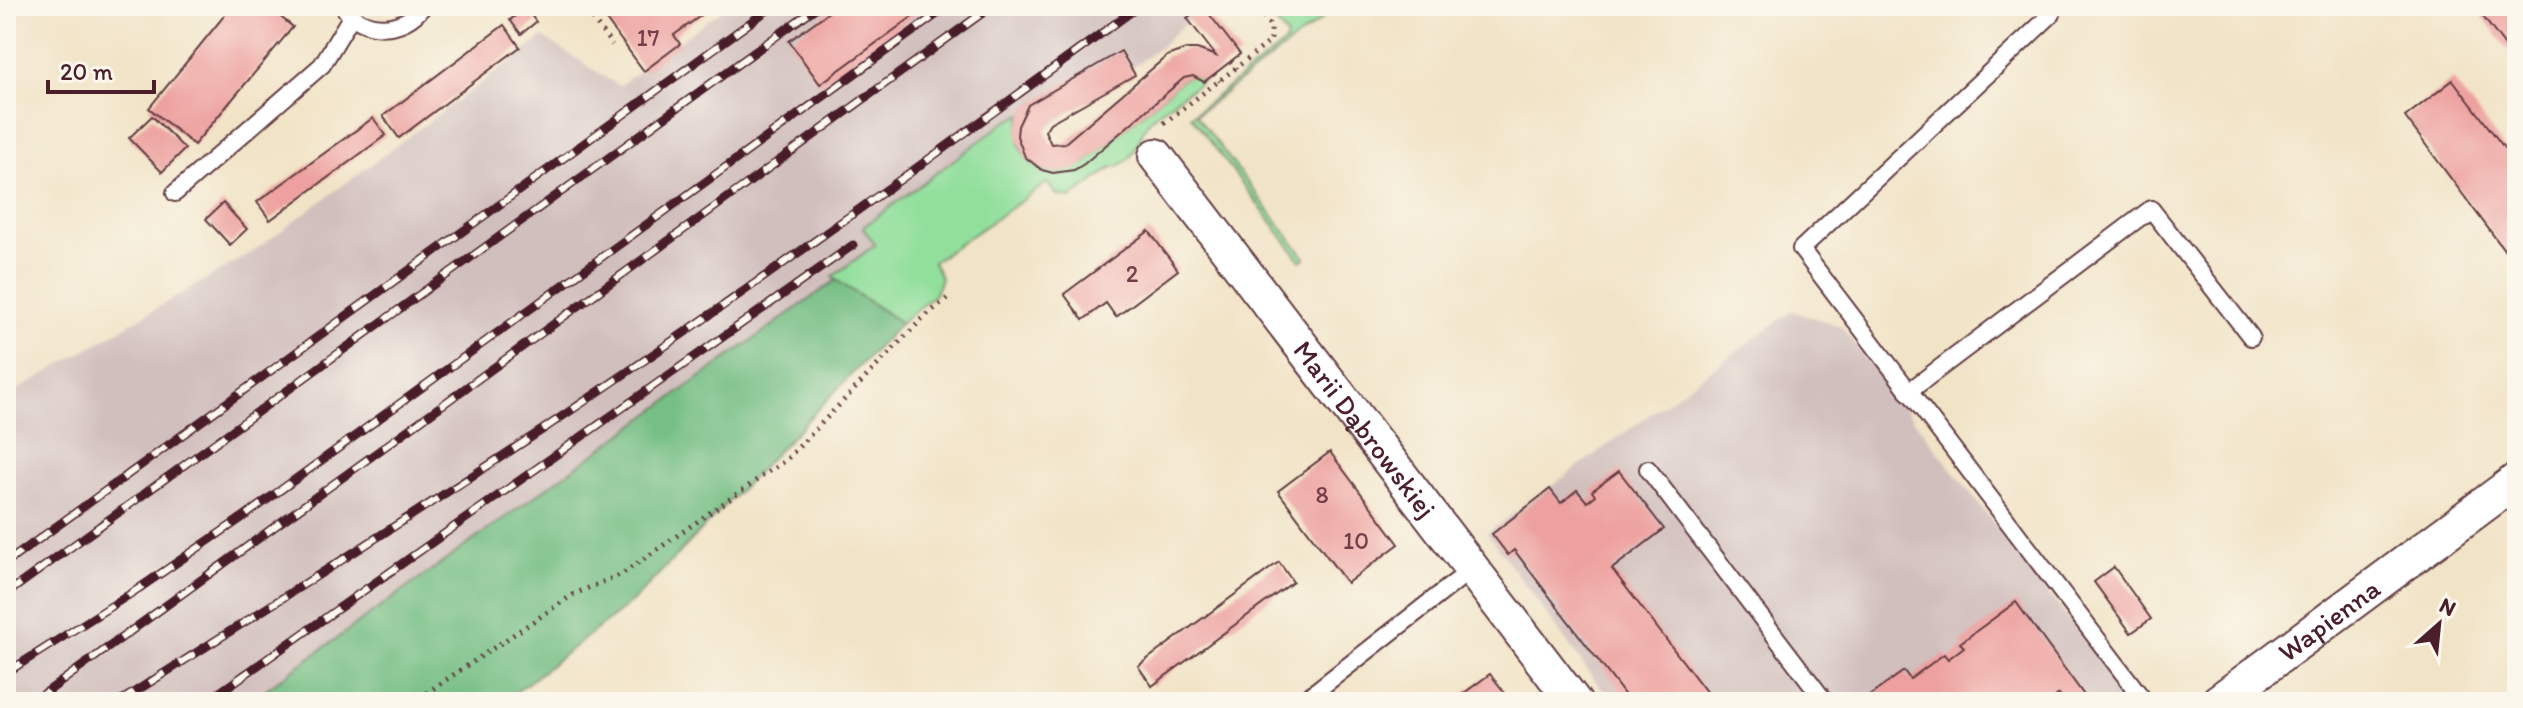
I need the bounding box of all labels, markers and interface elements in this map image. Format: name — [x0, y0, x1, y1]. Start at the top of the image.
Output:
house number: 17 — [636, 23, 660, 52]
scale bar — [48, 44, 154, 94]
text: 20 m — [60, 57, 113, 86]
house number: 2 — [1126, 259, 1139, 288]
street label: Marii Dąbrowskiej — [1286, 334, 1444, 525]
house number: 8 — [1315, 480, 1329, 509]
house number: 10 — [1343, 526, 1369, 555]
street label: Wapienna — [2271, 571, 2387, 669]
north arrow — [2399, 584, 2479, 664]
text: N — [2435, 591, 2461, 622]

